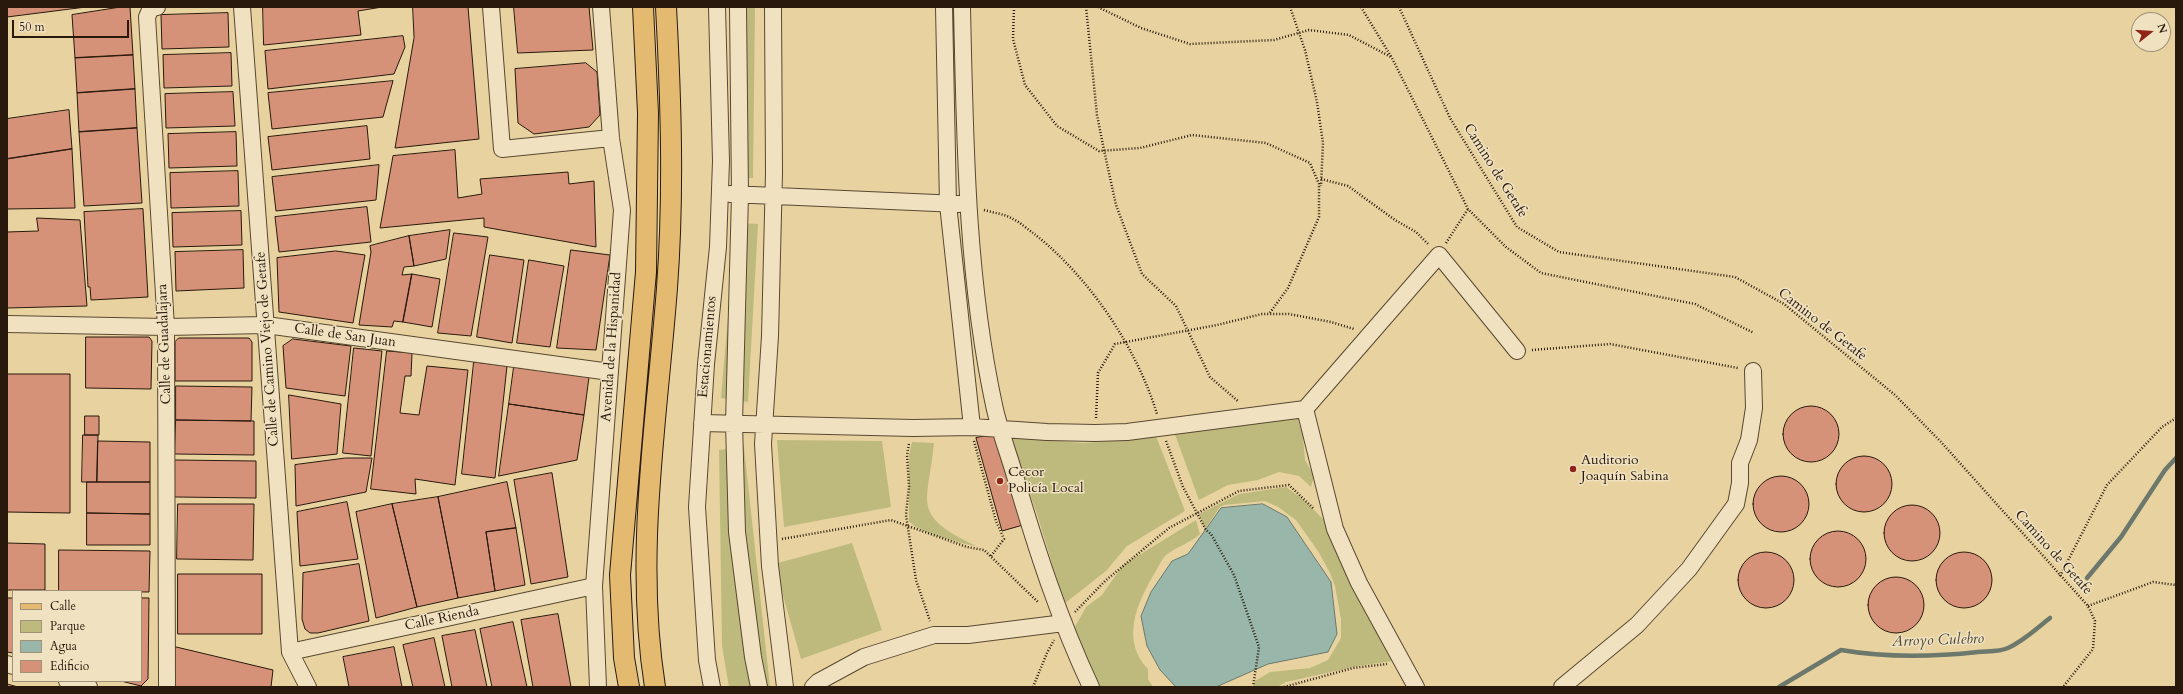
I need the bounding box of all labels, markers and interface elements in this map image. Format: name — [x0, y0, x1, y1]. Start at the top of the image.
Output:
scale bar — [14, 12, 131, 38]
north arrow — [2131, 12, 2171, 52]
text: 50 m — [19, 19, 45, 35]
text: N — [2153, 22, 2171, 35]
street label: Camino de Getafe — [1459, 121, 1531, 221]
street label: Calle de Camino Viejo de Getafe — [253, 251, 283, 447]
street label: Avenida de la Hispanidad — [598, 272, 626, 422]
street label: Calle de Guadalajara — [154, 283, 176, 405]
street label: Camino de Getafe — [1774, 285, 1870, 365]
street label: Estacionamientos — [695, 295, 721, 399]
street label: Calle de San Juan — [293, 321, 397, 351]
place label: Auditorio Joaquín Sabina — [1581, 453, 1669, 486]
marker: Auditorio Joaquín Sabina — [1568, 464, 1578, 474]
place label: Cecor Policía Local — [1008, 465, 1084, 498]
marker: Cecor Policía Local — [995, 476, 1005, 486]
street label: Camino de Getafe — [2011, 507, 2095, 599]
legend — [12, 590, 142, 682]
text: Calle — [50, 598, 76, 614]
street label: Calle Rienda — [403, 603, 481, 635]
text: Parque — [50, 618, 85, 634]
water label: Arroyo Culebro — [1892, 630, 1984, 652]
text: Agua — [50, 638, 77, 654]
text: Edificio — [50, 658, 89, 674]

